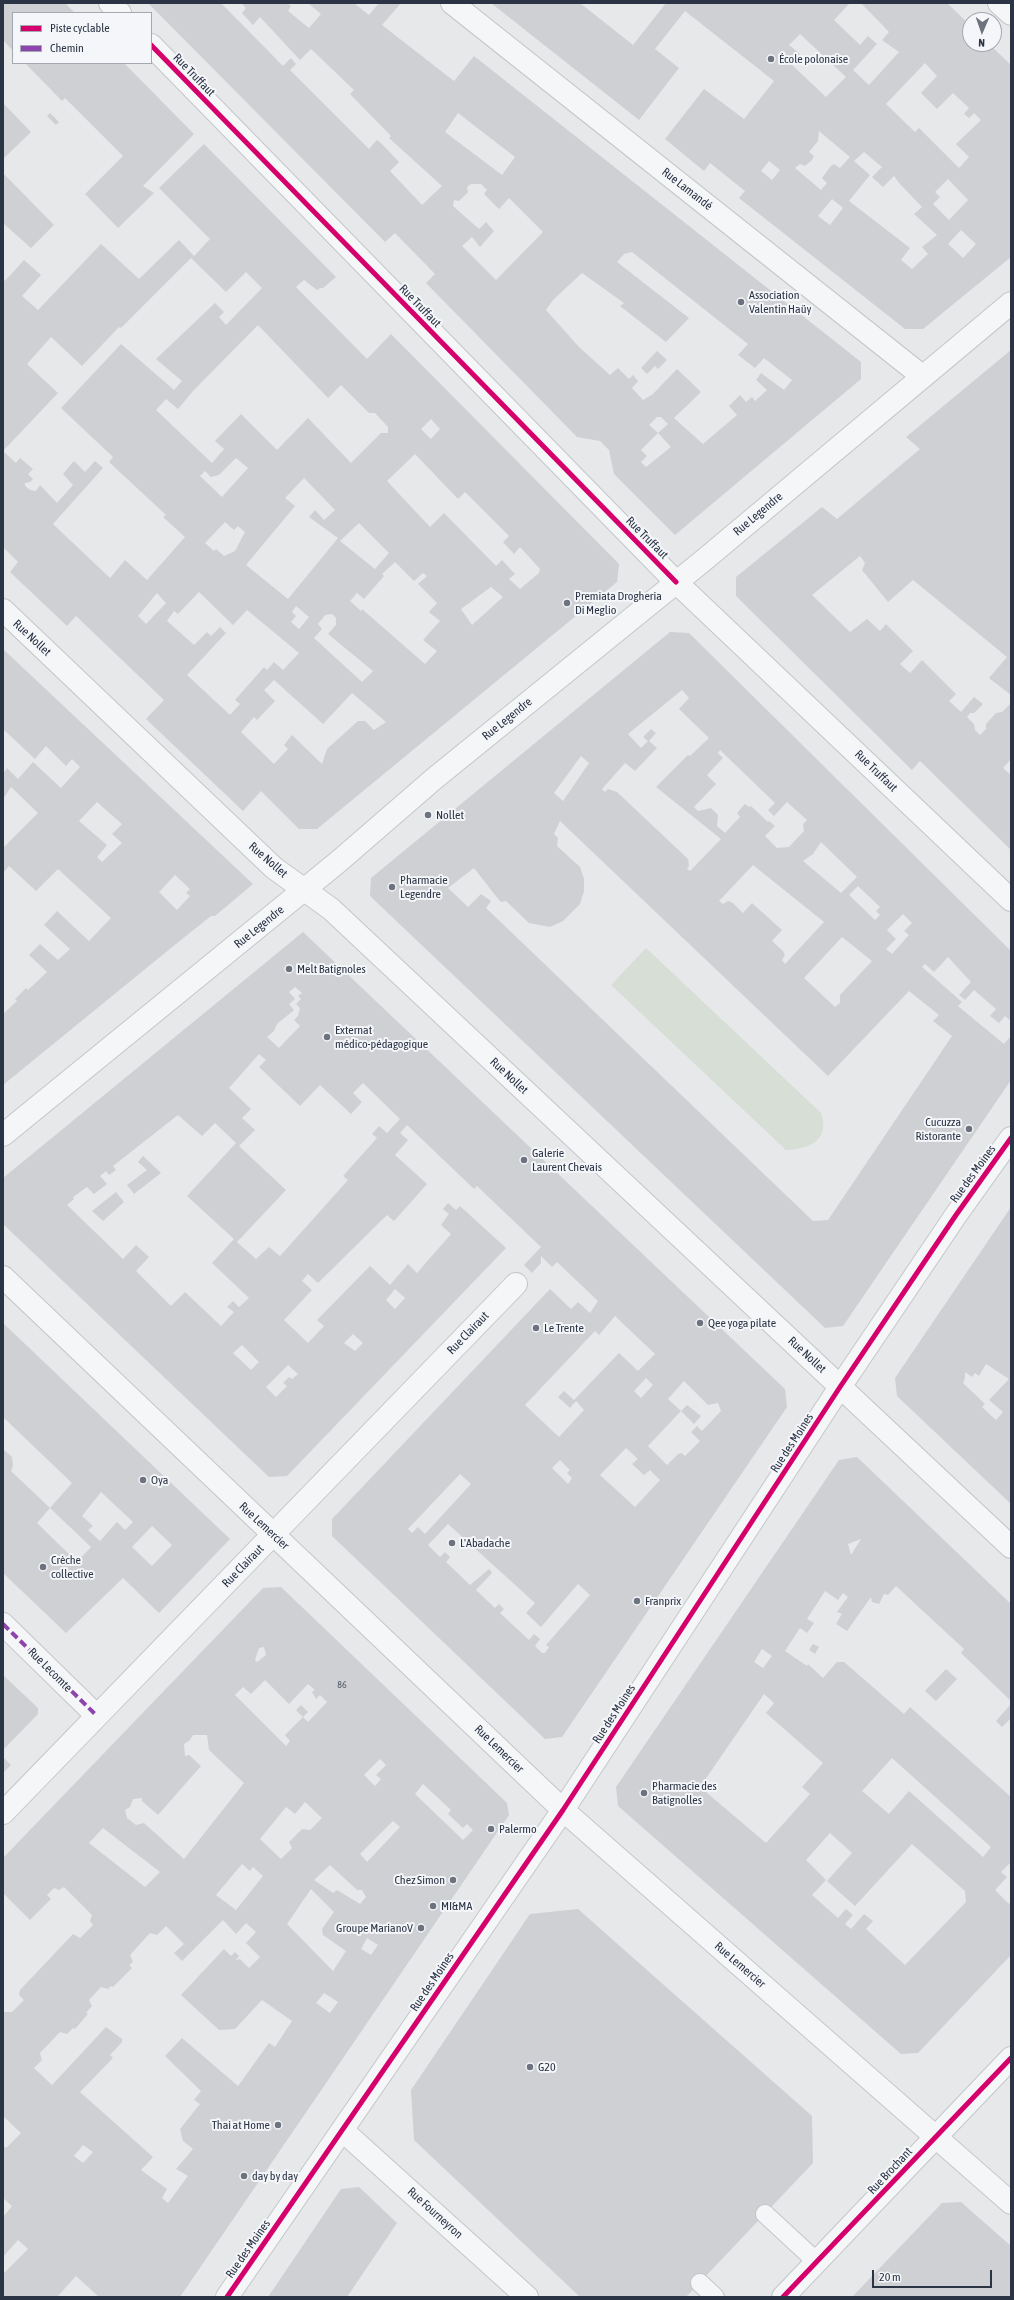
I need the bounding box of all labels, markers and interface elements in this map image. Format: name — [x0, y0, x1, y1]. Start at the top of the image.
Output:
legend — [12, 12, 152, 64]
north arrow — [962, 12, 1002, 52]
text: Piste cyclable — [50, 21, 110, 35]
text: N — [978, 37, 985, 49]
text: Chemin — [50, 41, 84, 55]
street label: Rue Truffaut — [170, 51, 218, 99]
place label: École polonaise — [779, 52, 848, 66]
marker: École polonaise — [766, 54, 776, 64]
street label: Rue Lamandé — [659, 165, 715, 213]
street label: Rue Truffaut — [396, 282, 444, 330]
place label: Association Valentin Haüy — [749, 288, 811, 316]
marker: Association Valentin Haüy — [736, 297, 746, 307]
street label: Rue Legendre — [730, 489, 786, 539]
street label: Rue Truffaut — [623, 514, 671, 562]
place label: Premiata Drogheria Di Meglio — [575, 589, 662, 617]
marker: Premiata Drogheria Di Meglio — [562, 598, 572, 608]
street label: Rue Nollet — [10, 617, 54, 659]
street label: Rue Legendre — [479, 695, 535, 743]
street label: Rue Truffaut — [852, 747, 900, 795]
place label: Nollet — [436, 808, 464, 822]
marker: Nollet — [423, 810, 433, 820]
street label: Rue Nollet — [246, 839, 290, 881]
place label: Pharmacie Legendre — [400, 873, 448, 901]
marker: Pharmacie Legendre — [387, 882, 397, 892]
street label: Rue Legendre — [231, 903, 287, 951]
place label: Melt Batignoles — [297, 962, 366, 976]
marker: Melt Batignoles — [284, 964, 294, 974]
place label: Externat médico-pédagogique — [335, 1023, 428, 1051]
marker: Externat médico-pédagogique — [322, 1032, 332, 1042]
street label: Rue Nollet — [487, 1055, 531, 1097]
place label: Cucuzza Ristorante — [916, 1115, 961, 1143]
marker: Cucuzza Ristorante — [964, 1124, 974, 1134]
street label: Rue des Moines — [947, 1142, 999, 1206]
place label: Galerie Laurent Chevais — [532, 1146, 602, 1174]
marker: Galerie Laurent Chevais — [519, 1155, 529, 1165]
street label: Rue Clairaut — [444, 1309, 492, 1357]
place label: Qee yoga pilate — [708, 1316, 776, 1330]
marker: Qee yoga pilate — [695, 1318, 705, 1328]
place label: Le Trente — [544, 1321, 584, 1335]
marker: Le Trente — [531, 1323, 541, 1333]
street label: Rue Nollet — [785, 1334, 829, 1376]
street label: Rue des Moines — [767, 1411, 817, 1475]
place label: Oya — [151, 1473, 168, 1487]
marker: Oya — [138, 1475, 148, 1485]
street label: Rue Lemercier — [236, 1499, 292, 1553]
place label: L'Abadache — [460, 1536, 510, 1550]
marker: L'Abadache — [447, 1538, 457, 1548]
street label: Rue Clairaut — [219, 1542, 267, 1590]
place label: Crèche collective — [51, 1553, 94, 1581]
marker: Crèche collective — [38, 1562, 48, 1572]
place label: Franprix — [645, 1594, 681, 1608]
marker: Franprix — [632, 1596, 642, 1606]
street label: Rue Lecomte — [25, 1645, 75, 1695]
house number: 86 — [337, 1679, 347, 1691]
street label: Rue des Moines — [589, 1682, 639, 1746]
street label: Rue Lemercier — [471, 1722, 527, 1776]
place label: Pharmacie des Batignolles — [652, 1779, 717, 1807]
marker: Pharmacie des Batignolles — [639, 1788, 649, 1798]
place label: Palermo — [499, 1822, 537, 1836]
marker: Palermo — [486, 1824, 496, 1834]
place label: Chez Simon — [394, 1873, 445, 1887]
marker: Chez Simon — [448, 1875, 458, 1885]
place label: MI&MA — [441, 1899, 472, 1913]
marker: MI&MA — [428, 1901, 438, 1911]
place label: Groupe MarianoV — [336, 1921, 413, 1935]
marker: Groupe MarianoV — [416, 1923, 426, 1933]
street label: Rue Lemercier — [712, 1939, 768, 1991]
street label: Rue des Moines — [407, 1950, 457, 2014]
place label: G20 — [538, 2060, 556, 2074]
marker: G20 — [525, 2062, 535, 2072]
place label: Thai at Home — [212, 2118, 270, 2132]
marker: Thai at Home — [273, 2120, 283, 2130]
street label: Rue Brochant — [865, 2145, 915, 2197]
place label: day by day — [252, 2169, 298, 2183]
marker: day by day — [239, 2171, 249, 2181]
street label: Rue Fourneyron — [404, 2184, 466, 2242]
street label: Rue des Moines — [223, 2217, 273, 2281]
scale bar — [874, 2262, 994, 2288]
text: 20 m — [879, 2270, 901, 2284]

